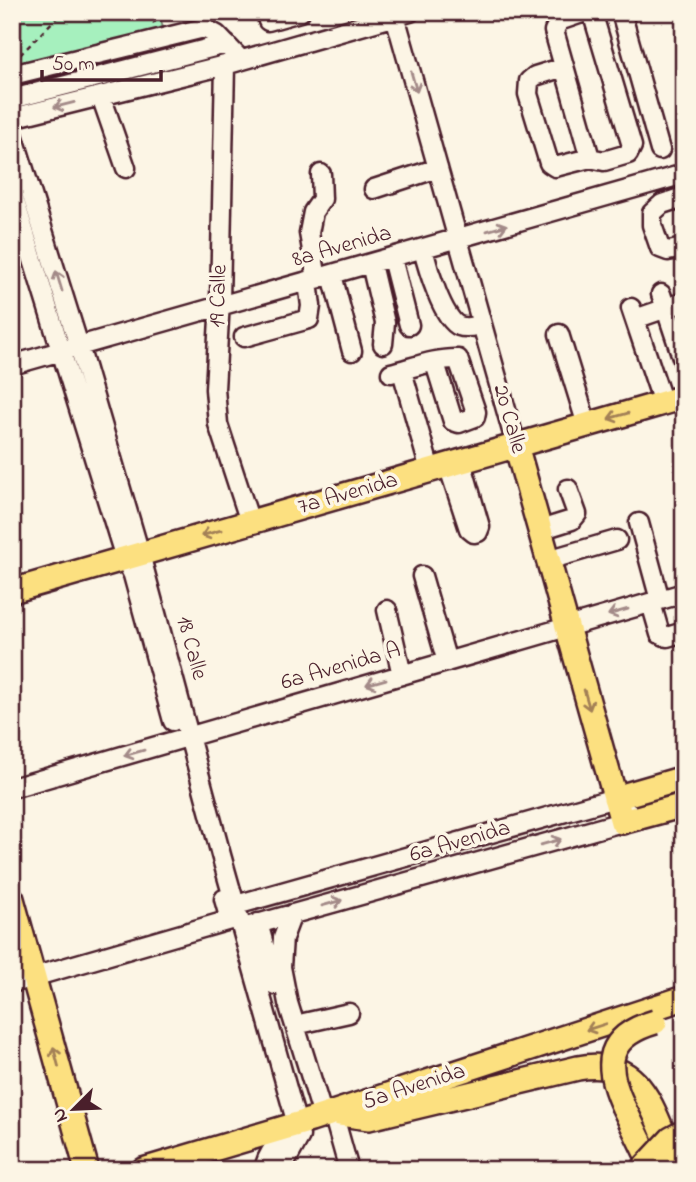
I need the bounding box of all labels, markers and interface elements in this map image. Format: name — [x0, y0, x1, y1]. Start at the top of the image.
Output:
scale bar — [42, 38, 161, 82]
text: 50 m — [52, 50, 95, 80]
one-way arrow — [408, 71, 421, 93]
one-way arrow — [53, 99, 76, 112]
street label: 8a Avenida — [289, 217, 395, 277]
one-way arrow — [485, 221, 507, 234]
street label: 19 Calle — [201, 263, 237, 328]
one-way arrow — [51, 270, 64, 292]
street label: 20 Calle — [483, 381, 535, 458]
one-way arrow — [607, 410, 629, 423]
street label: 7a Avenida — [294, 464, 402, 524]
one-way arrow — [201, 528, 223, 541]
one-way arrow — [607, 607, 629, 620]
street label: 18 Calle — [167, 612, 215, 684]
street label: 6a Avenida A — [277, 634, 405, 700]
one-way arrow — [365, 677, 387, 690]
one-way arrow — [582, 688, 595, 710]
one-way arrow — [123, 747, 145, 760]
street label: 6a Avenida — [406, 812, 514, 872]
one-way arrow — [539, 835, 562, 848]
one-way arrow — [320, 896, 343, 909]
one-way arrow — [585, 1022, 607, 1035]
one-way arrow — [48, 1046, 61, 1068]
street label: 5a Avenida — [358, 1055, 470, 1119]
north arrow — [38, 1074, 108, 1144]
text: N — [46, 1103, 76, 1126]

